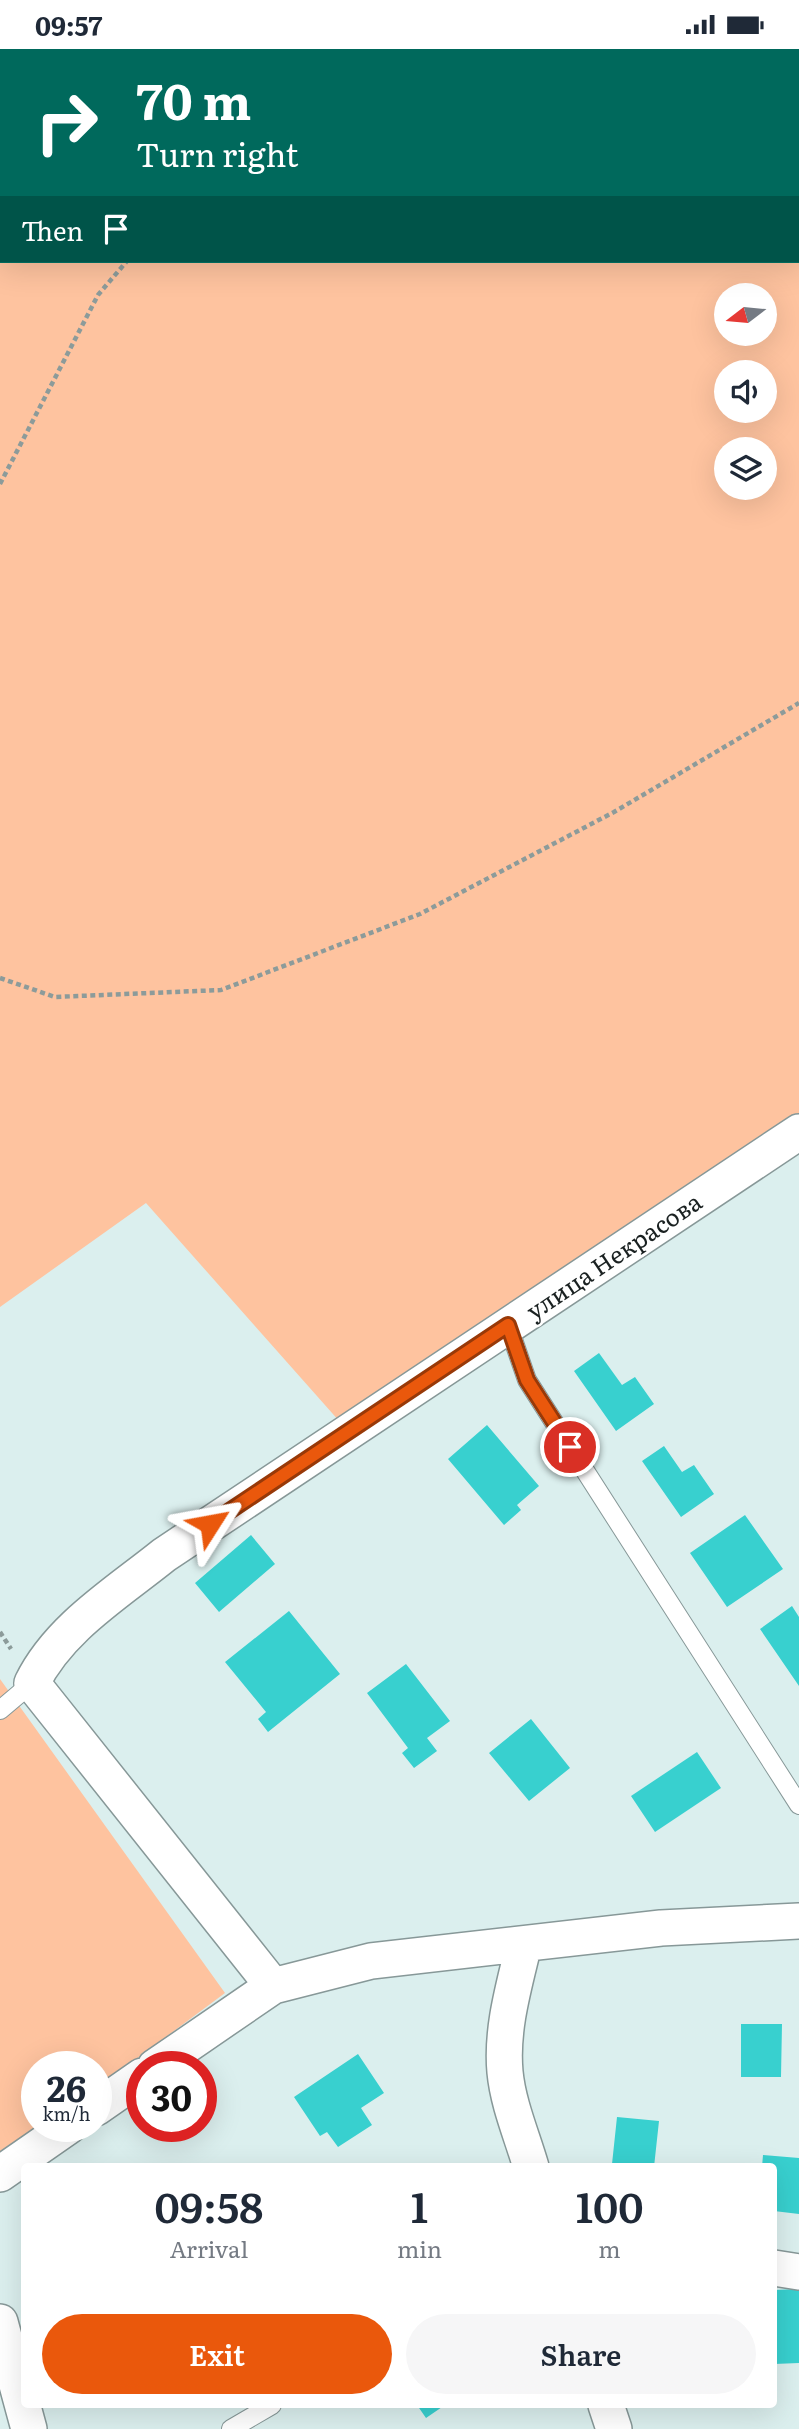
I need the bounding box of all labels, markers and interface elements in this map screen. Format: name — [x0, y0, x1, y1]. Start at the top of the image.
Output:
text: 09:57 — [35, 5, 102, 44]
text: 70 m — [136, 62, 251, 135]
icon: right — [21, 77, 112, 168]
text: Turn right — [136, 129, 298, 177]
text: Then — [21, 210, 83, 249]
icon: arrive — [97, 210, 135, 248]
north arrow — [714, 283, 777, 347]
map controls — [714, 283, 777, 500]
button: sound — [714, 360, 777, 423]
button: layers — [714, 437, 777, 500]
street label: улица Некрасова — [518, 1183, 708, 1327]
pin — [540, 1417, 600, 1477]
icon: arrive — [551, 1428, 589, 1466]
position arrow — [173, 1487, 247, 1561]
speed limit sign: 30 — [126, 2051, 217, 2142]
text: 26 — [47, 2061, 86, 2113]
text: km/h — [43, 2100, 90, 2127]
text: 09:58 — [155, 2174, 263, 2236]
text: 1 — [411, 2174, 428, 2236]
text: 100 — [576, 2174, 643, 2236]
text: Arrival — [170, 2231, 248, 2265]
text: min — [397, 2231, 442, 2265]
text: m — [598, 2231, 621, 2265]
button: Exit — [42, 2314, 392, 2394]
button: Share — [406, 2314, 756, 2394]

